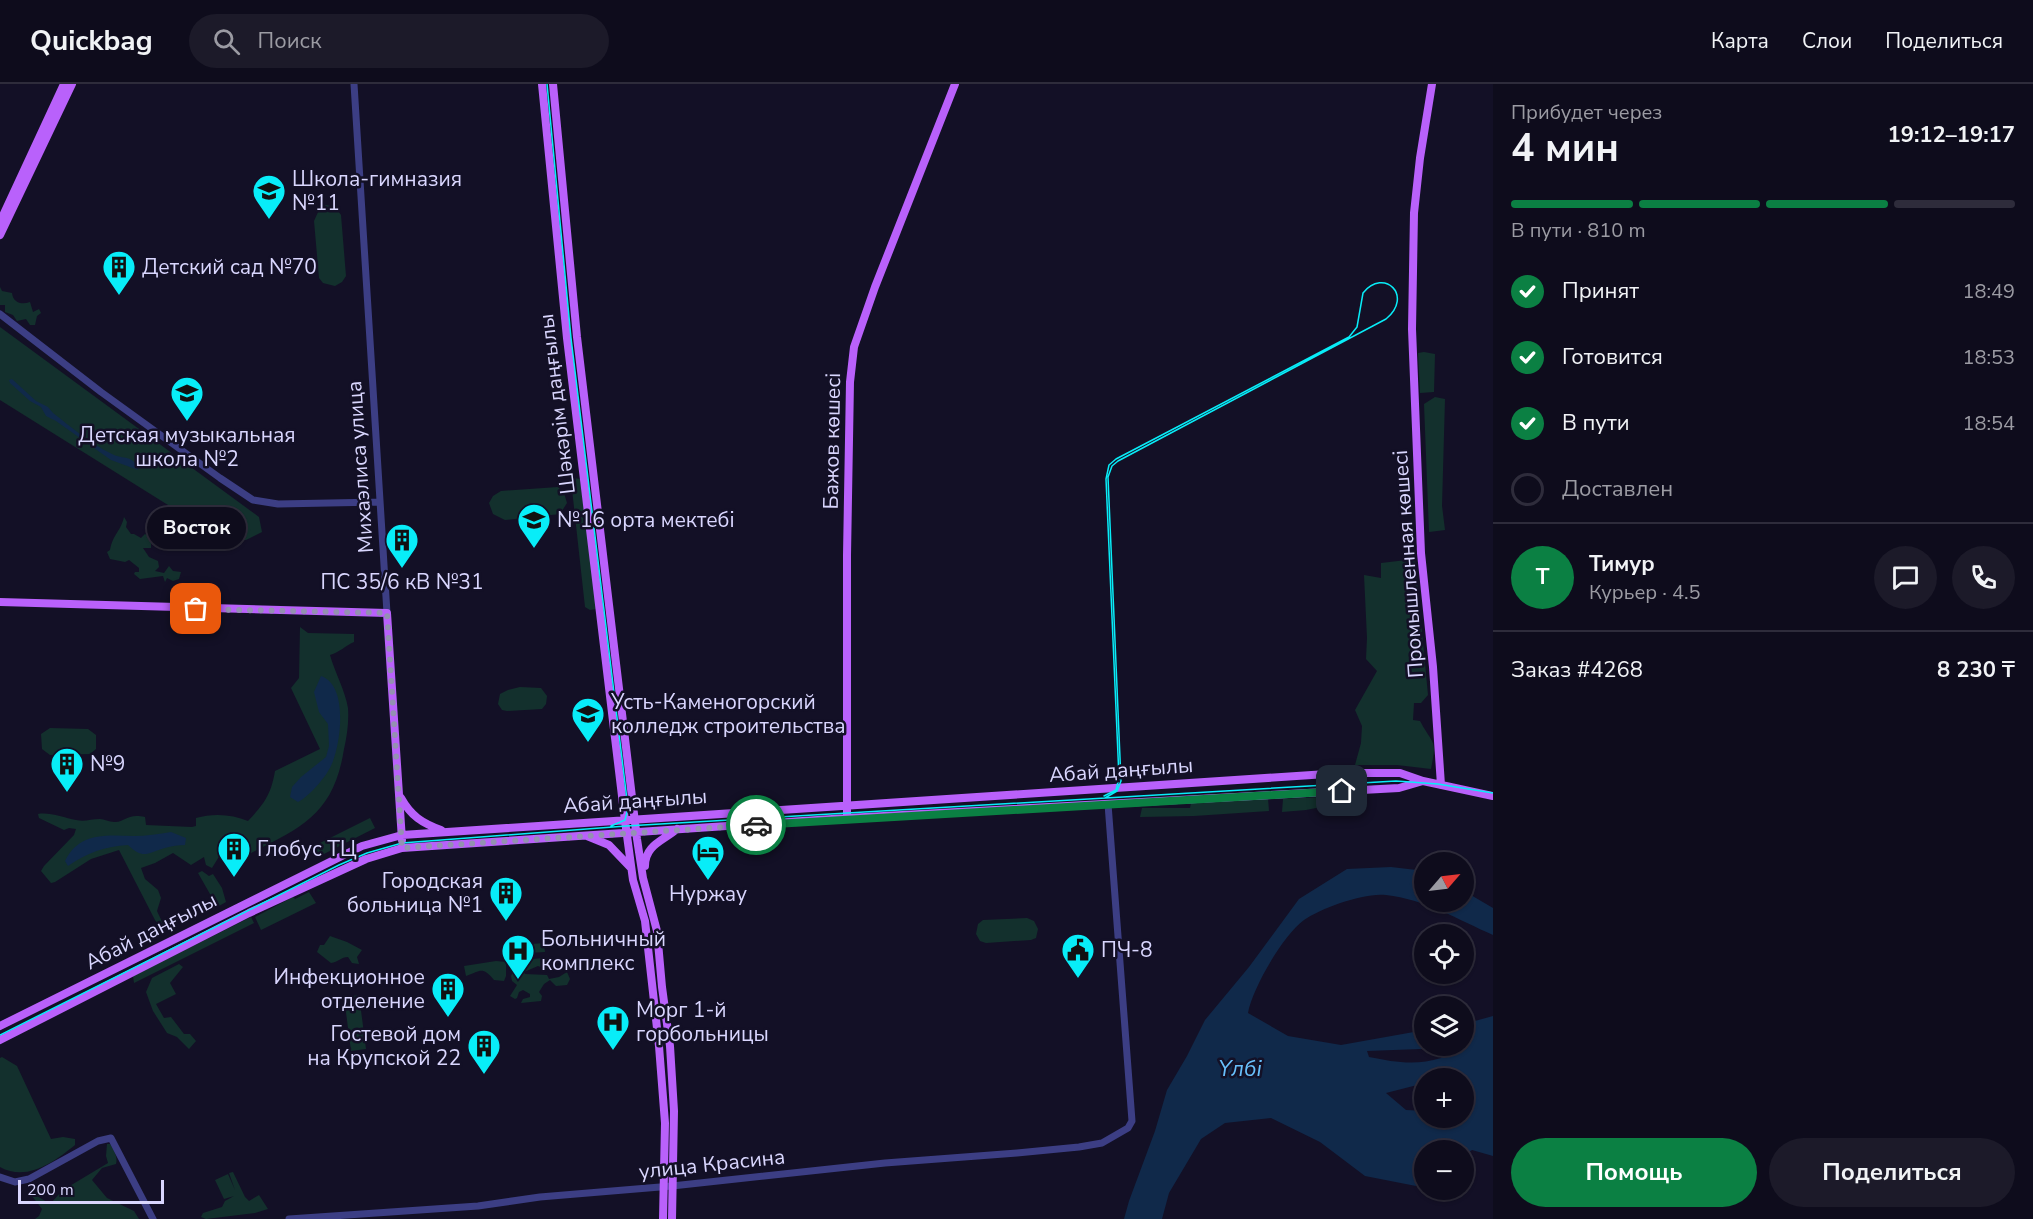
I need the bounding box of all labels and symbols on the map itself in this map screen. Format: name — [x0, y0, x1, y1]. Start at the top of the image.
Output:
place label: Школа-гимназия №11 — [292, 165, 462, 217]
school or university icon: Школа-гимназия №11 — [251, 173, 287, 220]
building icon: Детский сад №70 — [101, 249, 137, 296]
place label: Детский сад №70 — [142, 253, 317, 281]
street label: Шәкәрім даңғылы — [532, 312, 582, 496]
street label: Бажов көшесі — [817, 372, 847, 510]
school or university icon: Детская музыкальная школа №2 — [169, 375, 205, 422]
street label: Михаэлиса улица — [340, 380, 380, 554]
place label: Детская музыкальная школа №2 — [78, 421, 296, 473]
street label: Промышленная көшесі — [1386, 449, 1430, 679]
school or university icon: №16 орта мектебі — [516, 502, 552, 549]
place label: №16 орта мектебі — [557, 506, 735, 534]
callout: Восток — [146, 507, 246, 549]
building icon: ПС 35/6 кВ №31 — [384, 522, 420, 569]
place label: ПС 35/6 кВ №31 — [320, 568, 484, 596]
pin — [170, 583, 221, 634]
place label: Усть-Каменогорский колледж строительства — [610, 688, 845, 740]
school or university icon: Усть-Каменогорский колледж строительства — [570, 696, 606, 743]
building icon: №9 — [49, 746, 85, 793]
place label: №9 — [90, 750, 125, 778]
street label: Абай даңғылы — [1048, 751, 1194, 789]
pin — [1316, 765, 1367, 816]
street label: Абай даңғылы — [562, 782, 708, 820]
courier — [726, 795, 786, 855]
building icon: Глобус ТЦ — [216, 831, 252, 878]
hotel icon: Нуржау — [690, 834, 726, 881]
place label: Глобус ТЦ — [257, 835, 357, 863]
north arrow — [1414, 852, 1474, 912]
place label: Городская больница №1 — [347, 867, 483, 919]
building icon: Городская больница №1 — [488, 875, 524, 922]
place label: Нуржау — [669, 880, 747, 908]
street label: Абай даңғылы — [80, 886, 222, 976]
place label: Больничный комплекс — [541, 925, 666, 977]
public building icon: ПЧ-8 — [1060, 932, 1096, 979]
hospital icon: Больничный комплекс — [500, 933, 536, 980]
place label: ПЧ-8 — [1101, 936, 1153, 964]
place label: Инфекционное отделение — [273, 963, 425, 1015]
building icon: Инфекционное отделение — [430, 971, 466, 1018]
place label: Морг 1-й горбольницы — [636, 996, 769, 1048]
hospital icon: Морг 1-й горбольницы — [595, 1004, 631, 1051]
place label: Гостевой дом на Крупской 22 — [307, 1020, 461, 1072]
building icon: Гостевой дом на Крупской 22 — [466, 1028, 502, 1075]
water label: Үлбі — [1218, 1054, 1262, 1084]
street label: улица Красина — [637, 1142, 787, 1186]
scale bar — [18, 1177, 164, 1204]

